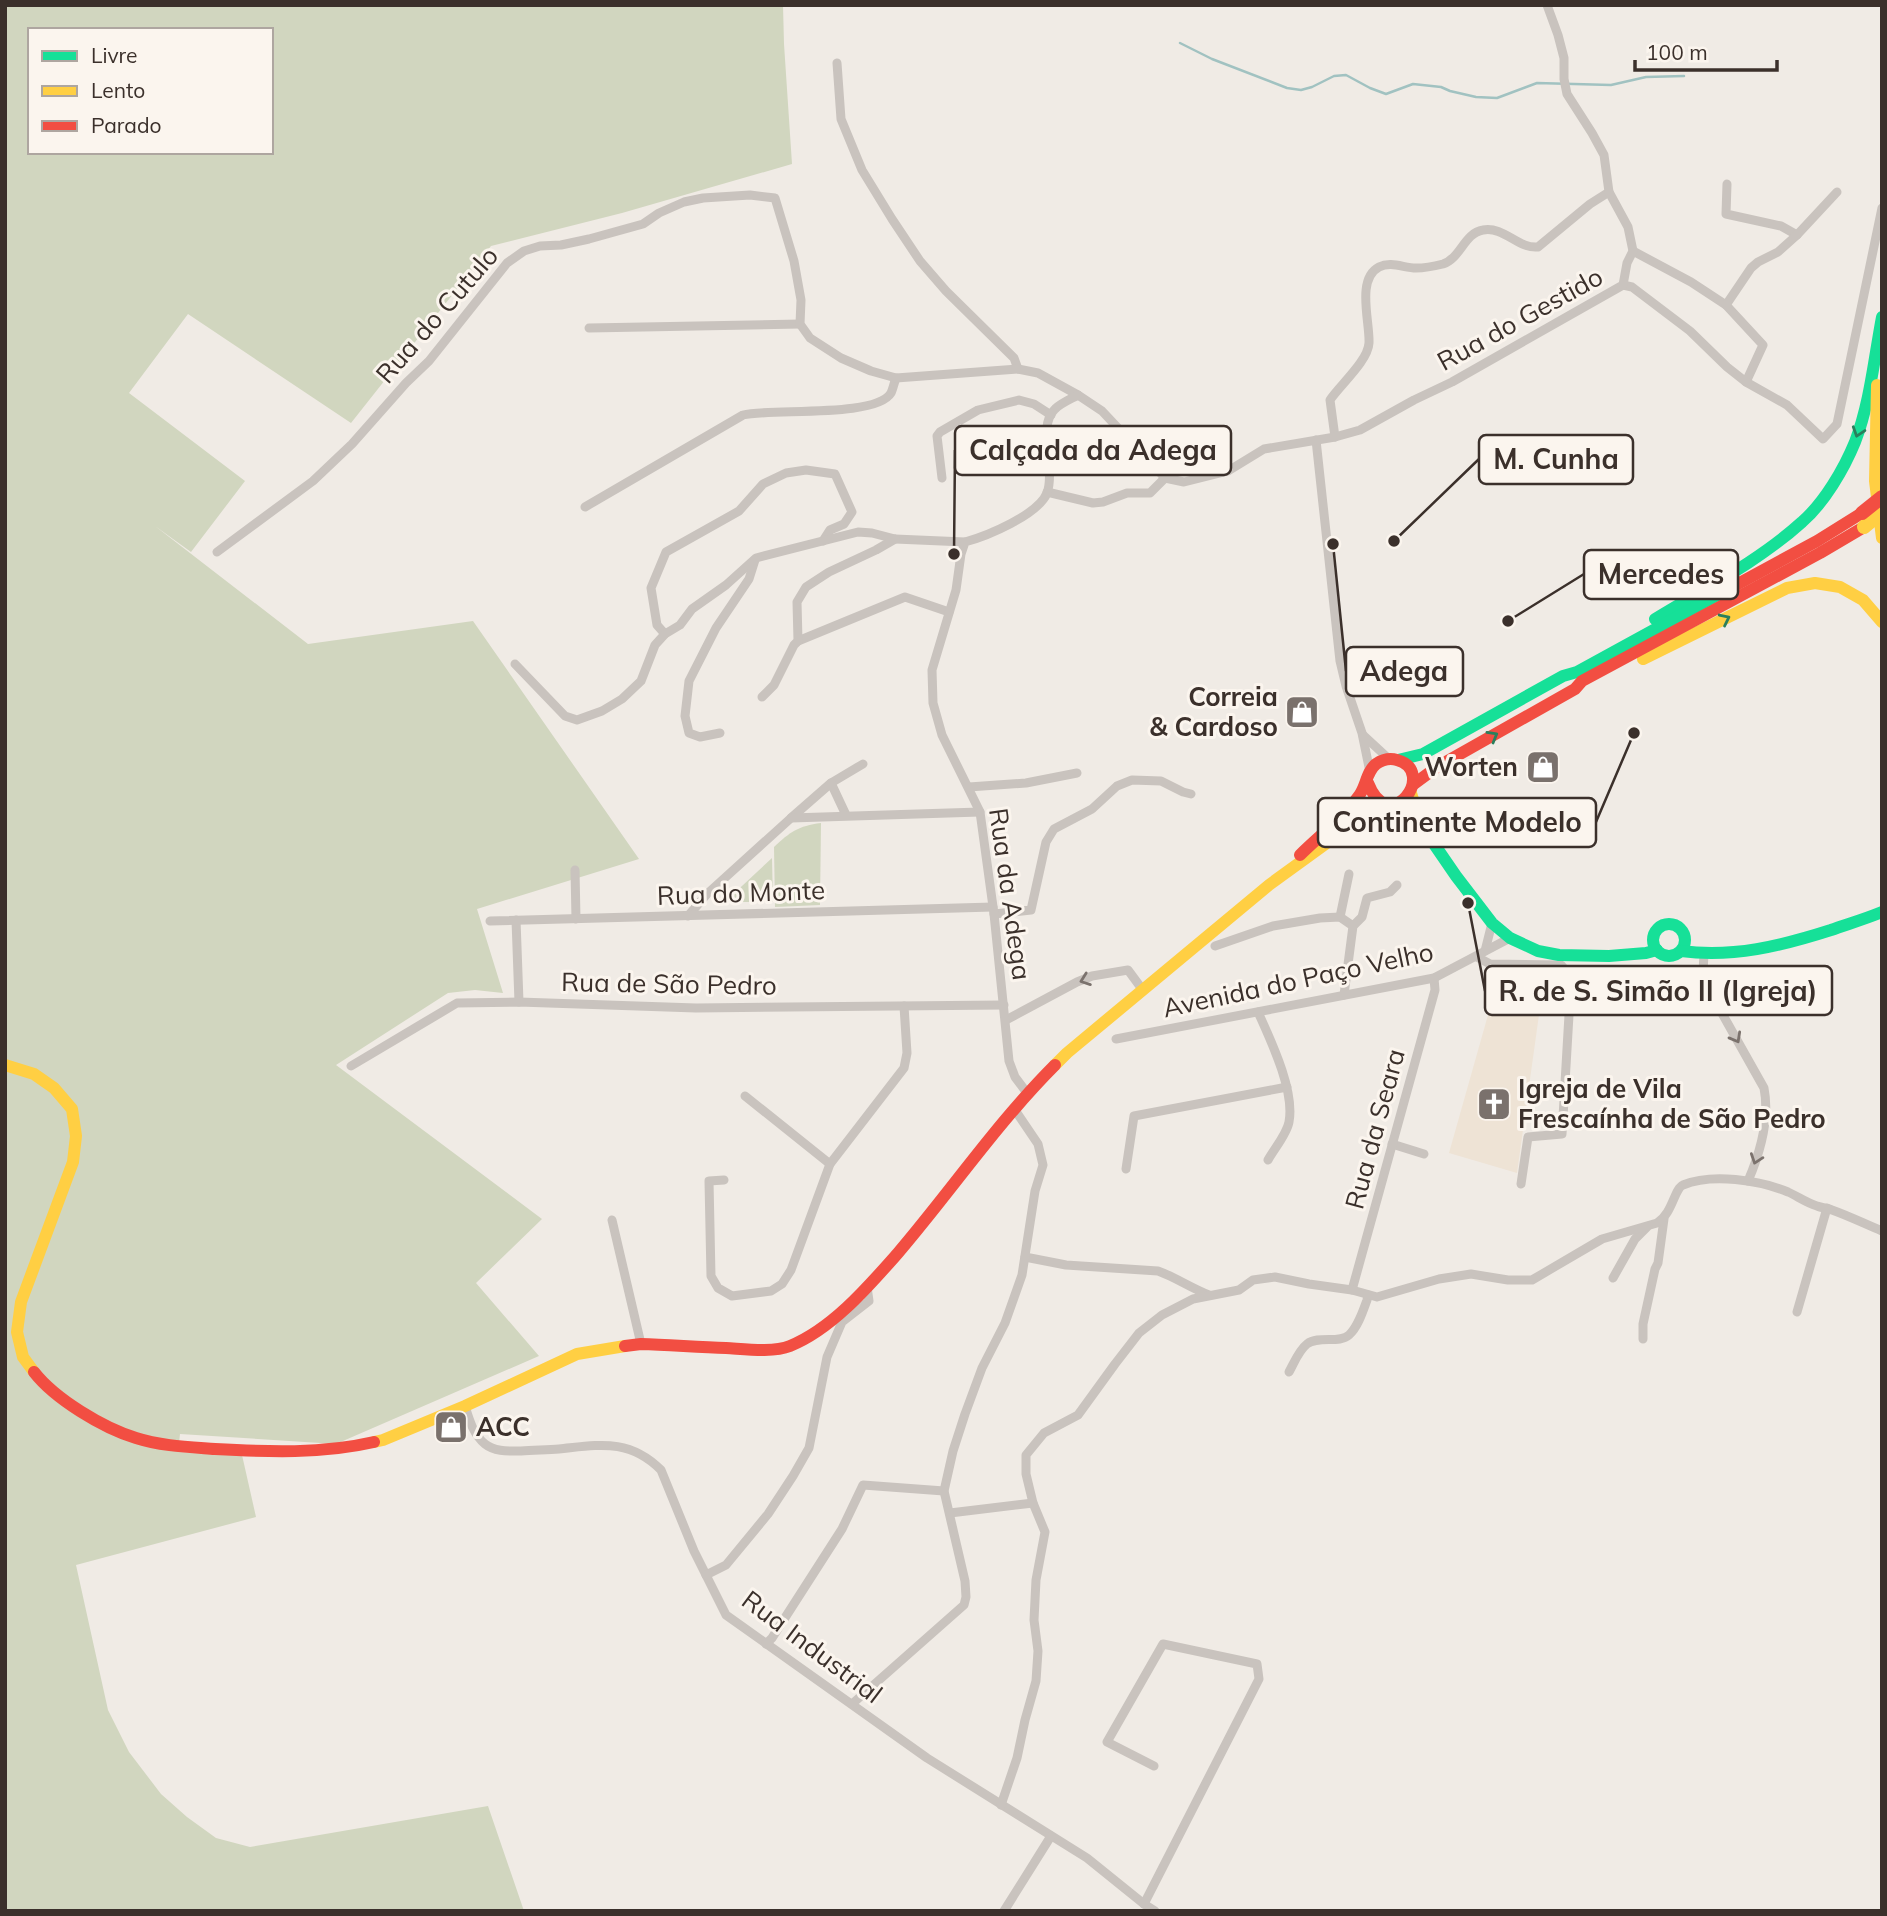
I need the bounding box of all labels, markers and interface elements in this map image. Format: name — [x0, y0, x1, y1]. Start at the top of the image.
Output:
legend — [28, 28, 273, 154]
scale bar — [1635, 28, 1777, 72]
text: 100 m — [1646, 39, 1708, 65]
text: Livre — [91, 42, 138, 68]
text: Lento — [91, 77, 145, 103]
text: Parado — [91, 112, 161, 138]
street label: Rua do Cutulo — [368, 240, 505, 390]
street label: Rua do Gestido — [1431, 259, 1608, 378]
one-way arrow — [1852, 425, 1866, 438]
callout: Calçada da Adega — [955, 426, 1231, 475]
text: Calçada da Adega — [969, 432, 1217, 467]
callout: M. Cunha — [1479, 435, 1633, 484]
text: M. Cunha — [1493, 441, 1619, 476]
callout: Mercedes — [1584, 550, 1738, 599]
text: Mercedes — [1598, 556, 1724, 591]
one-way arrow — [1718, 613, 1730, 627]
callout: Adega — [1346, 647, 1463, 696]
text: Adega — [1360, 653, 1448, 688]
place label: Correia & Cardoso — [1150, 680, 1278, 743]
shop icon: Correia & Cardoso — [1283, 693, 1321, 731]
one-way arrow — [1485, 731, 1498, 744]
shop icon: Worten — [1524, 748, 1562, 786]
place label: Worten — [1425, 750, 1518, 783]
callout: Continente Modelo — [1318, 798, 1596, 847]
text: Continente Modelo — [1332, 804, 1582, 839]
street label: Rua da Adega — [982, 806, 1039, 982]
street label: Rua do Monte — [656, 873, 826, 912]
street label: Avenida do Paço Velho — [1159, 935, 1436, 1024]
street label: Rua de São Pedro — [561, 965, 777, 1002]
callout: R. de S. Simão II (Igreja) — [1485, 966, 1832, 1015]
one-way arrow — [1079, 972, 1091, 986]
text: R. de S. Simão II (Igreja) — [1499, 973, 1817, 1008]
one-way arrow — [1728, 1031, 1741, 1044]
street label: Rua da Seara — [1337, 1045, 1412, 1212]
place label: Igreja de Vila Frescaínha de São Pedro — [1518, 1072, 1826, 1135]
church icon: Igreja de Vila Frescaínha de São Pedro — [1475, 1085, 1513, 1123]
one-way arrow — [1750, 1152, 1764, 1165]
shop icon: ACC — [432, 1408, 470, 1446]
place label: ACC — [476, 1410, 530, 1443]
street label: Rua Industrial — [736, 1583, 889, 1710]

